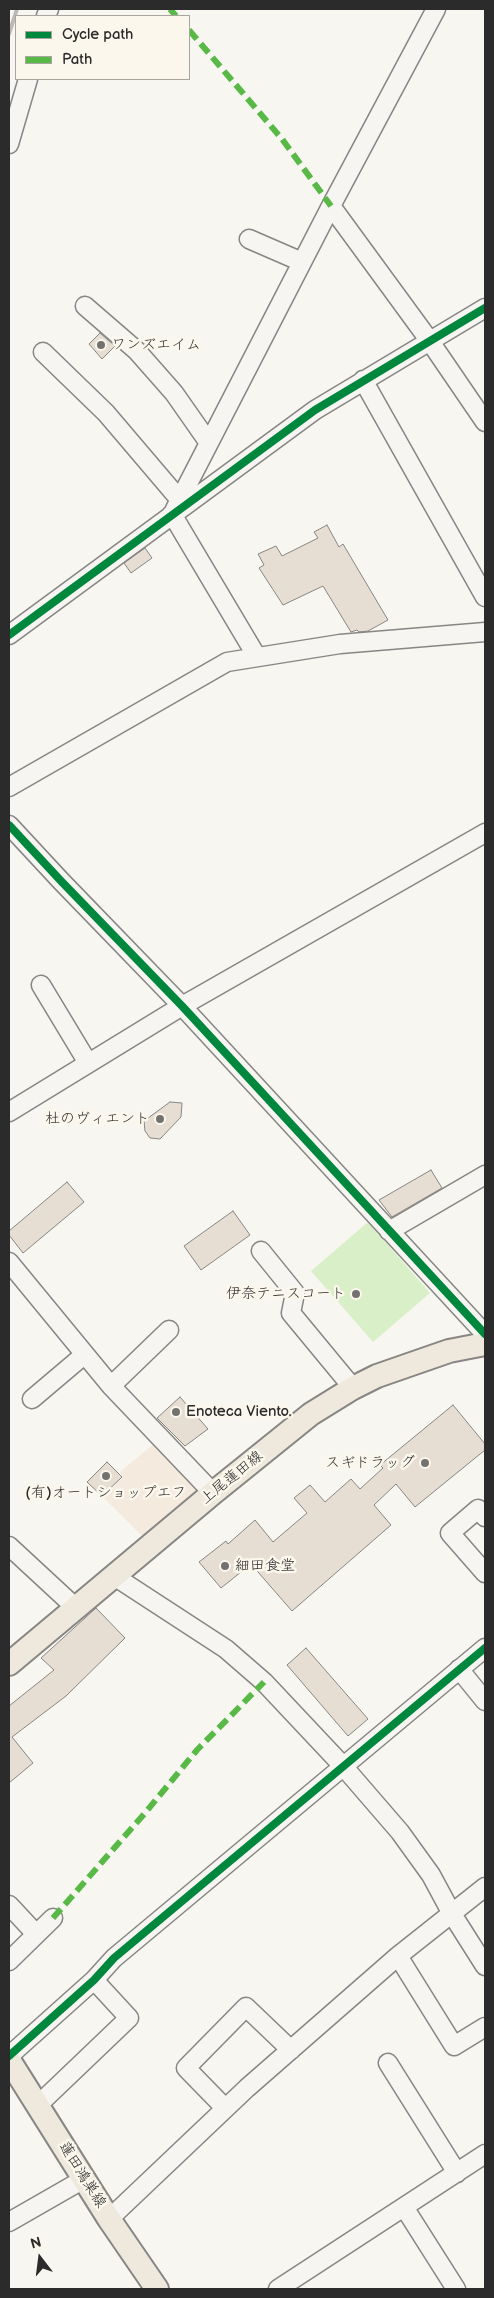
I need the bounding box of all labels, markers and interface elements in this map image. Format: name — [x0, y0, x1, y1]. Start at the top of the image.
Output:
legend — [15, 15, 190, 80]
text: Cycle path — [62, 25, 133, 44]
text: Path — [62, 50, 92, 69]
place label: ワンズエイム — [111, 336, 201, 354]
marker: ワンズエイム — [95, 339, 107, 351]
place label: 杜のヴィエント — [45, 1110, 150, 1128]
marker: 杜のヴィエント — [154, 1113, 166, 1125]
place label: 伊奈テニスコート — [226, 1285, 346, 1303]
marker: 伊奈テニスコート — [350, 1288, 362, 1300]
place label: Enoteca Viento. — [186, 1403, 291, 1421]
marker: Enoteca Viento. — [170, 1406, 182, 1418]
street label: 上尾蓮田線 — [197, 1447, 267, 1509]
place label: スギドラッグ — [325, 1454, 415, 1472]
marker: スギドラッグ — [419, 1457, 431, 1469]
marker: (有)オートショップエフ — [100, 1470, 112, 1482]
place label: (有)オートショップエフ — [26, 1484, 186, 1502]
place label: 細田食堂 — [235, 1557, 295, 1575]
marker: 細田食堂 — [219, 1560, 231, 1572]
street label: 蓮田鴻巣線 — [54, 2138, 110, 2212]
north arrow — [15, 2233, 65, 2283]
text: N — [29, 2233, 43, 2253]

